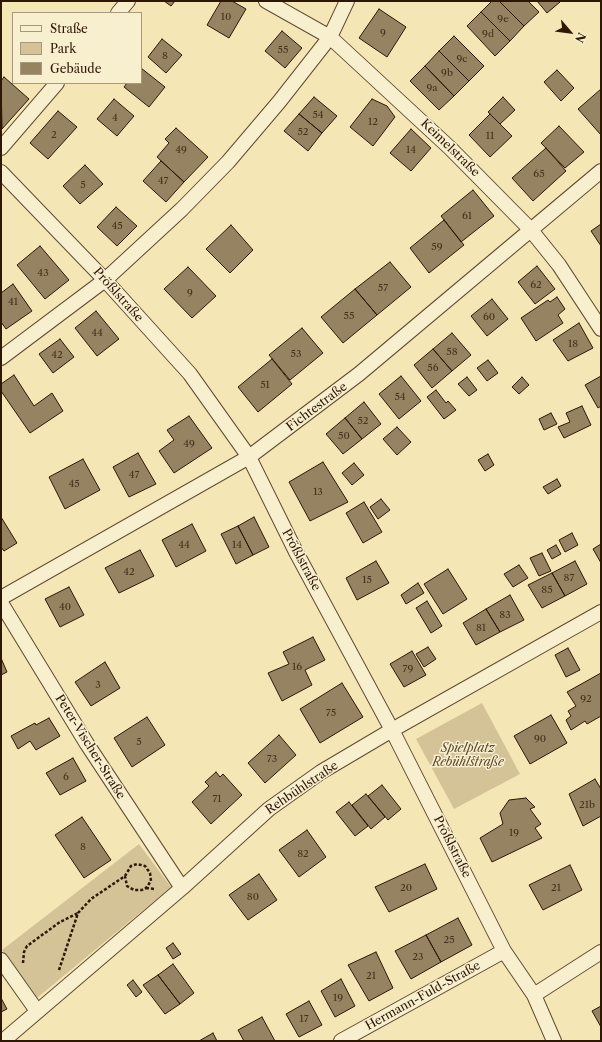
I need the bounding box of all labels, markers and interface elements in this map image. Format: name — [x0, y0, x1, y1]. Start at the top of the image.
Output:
house number: 10 — [221, 11, 231, 23]
legend — [12, 12, 142, 84]
north arrow — [550, 12, 590, 52]
house number: 9e — [497, 13, 509, 25]
text: Straße — [50, 21, 88, 36]
house number: 9 — [380, 27, 386, 39]
house number: 9d — [482, 28, 494, 40]
text: N — [572, 30, 589, 45]
text: Park — [50, 41, 76, 56]
house number: 55 — [278, 44, 288, 56]
house number: 8 — [162, 50, 168, 62]
house number: 9c — [456, 53, 468, 65]
text: Gebäude — [50, 61, 101, 76]
house number: 9b — [441, 67, 453, 79]
house number: 9a — [426, 82, 438, 94]
house number: 54 — [312, 109, 324, 121]
house number: 4 — [112, 112, 118, 124]
house number: 12 — [368, 116, 378, 128]
street label: Keimelstraße — [417, 116, 483, 180]
house number: 52 — [297, 126, 309, 138]
house number: 2 — [51, 129, 57, 141]
house number: 11 — [486, 130, 494, 142]
house number: 49 — [175, 144, 187, 156]
house number: 14 — [406, 144, 416, 156]
house number: 65 — [533, 168, 545, 180]
house number: 47 — [158, 175, 168, 187]
house number: 5 — [80, 179, 86, 191]
house number: 61 — [462, 210, 472, 222]
house number: 45 — [111, 220, 123, 232]
house number: 59 — [431, 241, 443, 253]
street label: Prößlstraße — [90, 265, 146, 325]
house number: 43 — [37, 267, 49, 279]
house number: 62 — [530, 279, 542, 291]
house number: 57 — [378, 282, 388, 294]
house number: 9 — [187, 287, 193, 299]
house number: 41 — [8, 296, 18, 308]
house number: 55 — [344, 310, 354, 322]
house number: 60 — [483, 311, 495, 323]
house number: 44 — [91, 327, 103, 339]
house number: 18 — [568, 338, 578, 350]
house number: 58 — [446, 346, 458, 358]
house number: 53 — [291, 348, 301, 360]
house number: 42 — [51, 349, 63, 361]
house number: 56 — [427, 362, 439, 374]
house number: 51 — [260, 379, 270, 391]
street label: Fichtestraße — [284, 380, 350, 434]
house number: 54 — [394, 391, 406, 403]
house number: 52 — [357, 415, 369, 427]
house number: 50 — [338, 430, 350, 442]
house number: 49 — [183, 438, 195, 450]
house number: 47 — [129, 469, 139, 481]
house number: 45 — [68, 478, 80, 490]
house number: 13 — [313, 486, 323, 498]
street label: Prößlstraße — [279, 527, 323, 593]
house number: 44 — [178, 539, 190, 551]
house number: 14 — [232, 539, 242, 551]
house number: 42 — [123, 566, 135, 578]
house number: 87 — [564, 572, 574, 584]
house number: 15 — [362, 574, 372, 586]
house number: 85 — [541, 584, 553, 596]
house number: 40 — [59, 601, 71, 613]
house number: 83 — [499, 609, 511, 621]
house number: 81 — [476, 622, 486, 634]
house number: 16 — [292, 661, 302, 673]
house number: 79 — [403, 663, 413, 675]
house number: 3 — [95, 679, 101, 691]
street label: Peter-Vischer-Straße — [52, 692, 128, 802]
house number: 92 — [580, 693, 592, 705]
house number: 75 — [326, 707, 336, 719]
house number: 90 — [534, 733, 546, 745]
house number: 5 — [136, 736, 142, 748]
park label: Spielplatz Rebühlstraße — [432, 742, 504, 770]
house number: 73 — [267, 753, 277, 765]
street label: Rehbühlstraße — [263, 758, 341, 818]
house number: 6 — [63, 771, 69, 783]
house number: 71 — [212, 793, 222, 805]
house number: 21b — [579, 799, 595, 811]
street label: Prößlstraße — [430, 814, 474, 880]
house number: 19 — [509, 827, 519, 839]
house number: 8 — [80, 841, 86, 853]
house number: 82 — [297, 848, 309, 860]
house number: 20 — [400, 882, 412, 894]
house number: 21 — [551, 882, 561, 894]
house number: 80 — [247, 891, 259, 903]
house number: 25 — [443, 934, 455, 946]
house number: 23 — [412, 951, 424, 963]
street label: Hermann-Fuld-Straße — [363, 958, 483, 1034]
house number: 21 — [366, 970, 376, 982]
house number: 19 — [333, 992, 343, 1004]
house number: 17 — [299, 1013, 309, 1025]

